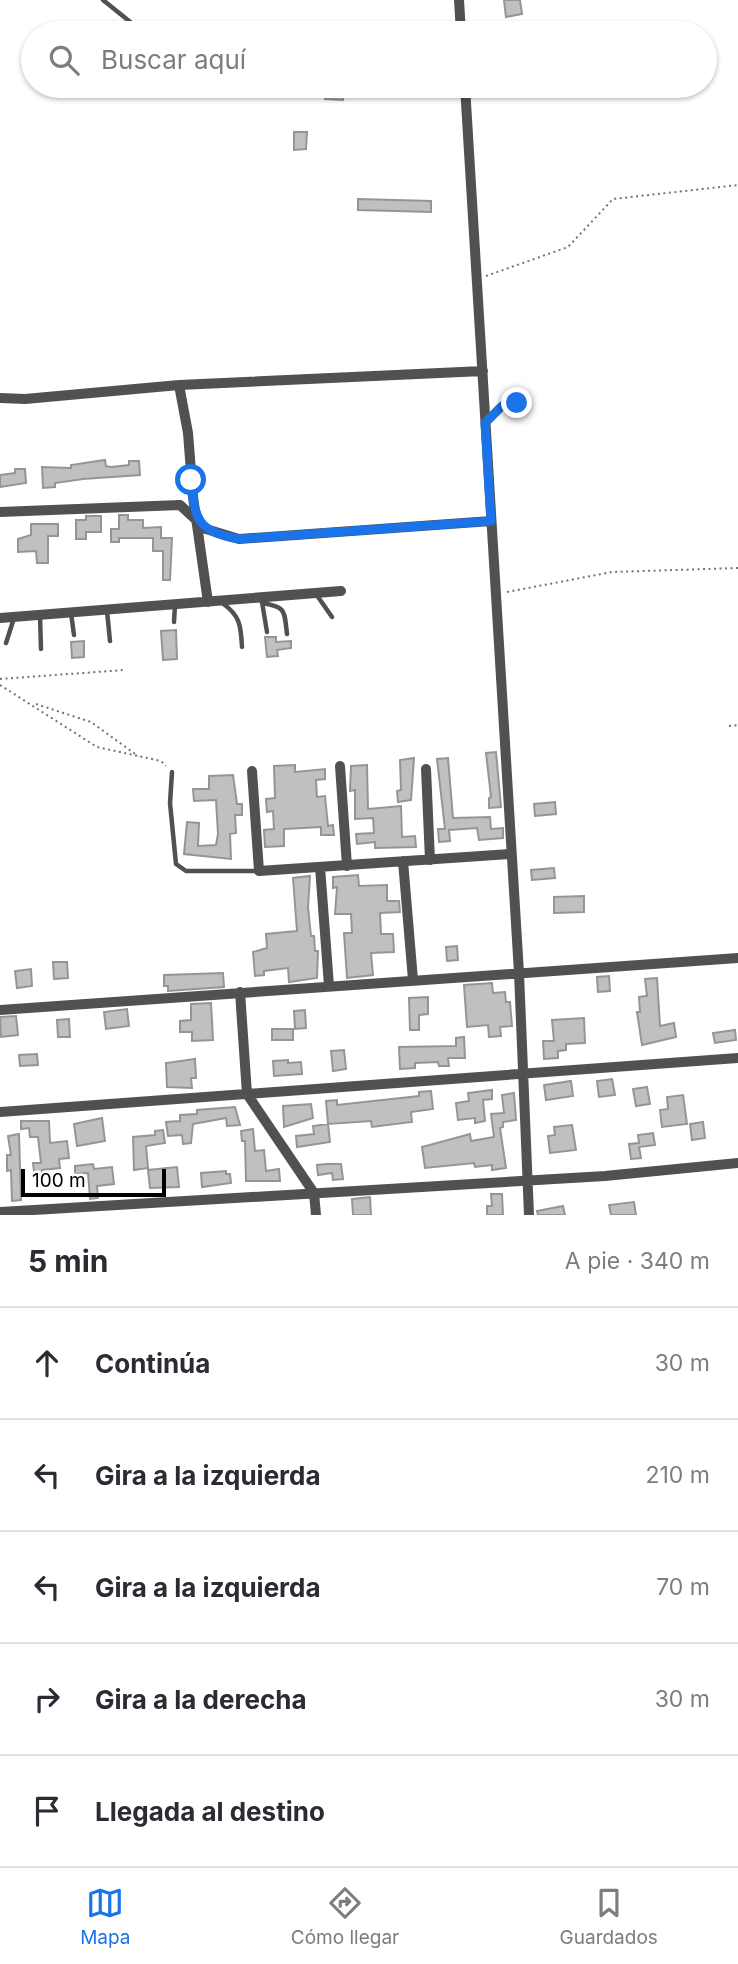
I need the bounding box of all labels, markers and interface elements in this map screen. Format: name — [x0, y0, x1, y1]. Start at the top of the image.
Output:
search box — [21, 21, 717, 98]
icon: search — [45, 41, 83, 79]
text: Buscar aquí — [101, 44, 246, 75]
route end — [501, 387, 532, 418]
route start — [175, 464, 206, 495]
scale bar — [21, 1166, 166, 1198]
text: 100 m — [32, 1169, 86, 1192]
text: 5 min — [28, 1243, 108, 1279]
text: A pie · 340 m — [565, 1247, 710, 1275]
icon: ahead — [28, 1344, 66, 1382]
text: Continúa — [95, 1348, 210, 1379]
text: 30 m — [655, 1349, 710, 1377]
icon: left — [28, 1456, 66, 1494]
text: Gira a la izquierda — [95, 1460, 321, 1491]
text: 210 m — [645, 1461, 710, 1489]
icon: left — [28, 1568, 66, 1606]
text: Gira a la izquierda — [95, 1572, 321, 1603]
text: 70 m — [656, 1573, 710, 1601]
icon: right — [28, 1680, 66, 1718]
text: Gira a la derecha — [95, 1684, 307, 1715]
text: 30 m — [655, 1685, 710, 1713]
icon: arrive — [28, 1792, 66, 1830]
text: Llegada al destino — [95, 1796, 325, 1827]
tab: Mapa — [80, 1884, 130, 1949]
tab: Cómo llegar — [291, 1884, 399, 1949]
tab: Guardados — [560, 1884, 658, 1949]

